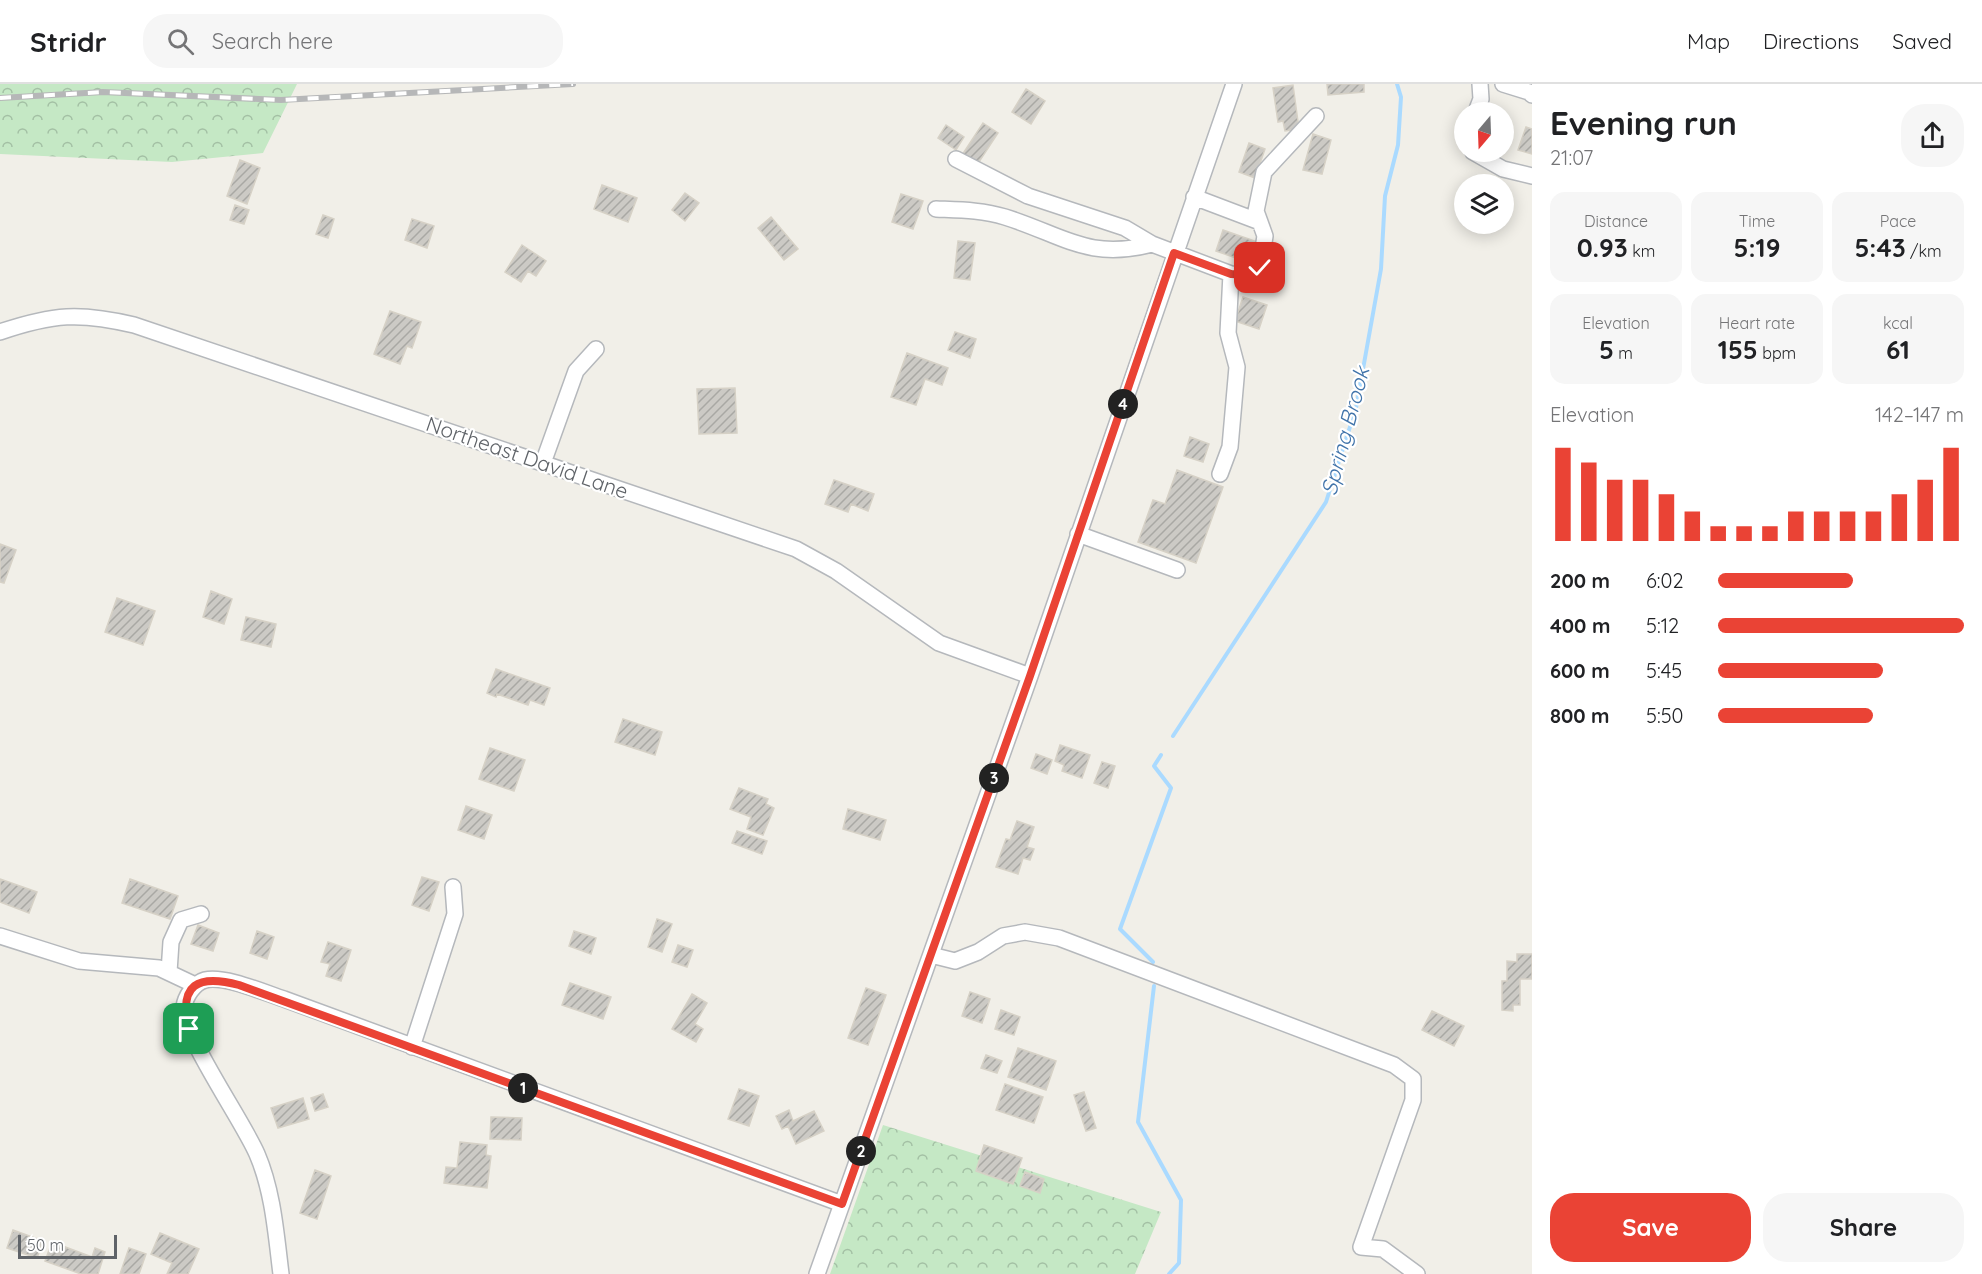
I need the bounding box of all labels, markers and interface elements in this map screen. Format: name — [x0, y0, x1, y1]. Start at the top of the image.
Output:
search box — [143, 14, 563, 68]
text: Stridr — [30, 24, 107, 59]
icon: search — [164, 25, 197, 58]
text: Search here — [212, 27, 333, 55]
text: Map — [1687, 28, 1730, 54]
text: Directions — [1763, 28, 1859, 54]
text: Saved — [1892, 28, 1952, 54]
north arrow — [1454, 102, 1514, 162]
map controls — [1454, 102, 1514, 234]
text: Evening run — [1550, 102, 1737, 143]
button: share — [1901, 104, 1964, 167]
text: 21:07 — [1550, 145, 1593, 170]
button: layers — [1454, 174, 1514, 234]
text: Distance — [1584, 211, 1648, 231]
text: Time — [1739, 211, 1775, 231]
text: Pace — [1880, 211, 1916, 231]
text: 0.93 — [1577, 231, 1628, 264]
text: 5:19 — [1734, 231, 1780, 264]
text: 5:43 — [1854, 231, 1906, 264]
text: km — [1628, 241, 1655, 261]
text: /km — [1906, 241, 1942, 261]
pin — [1234, 242, 1285, 293]
icon: check — [1243, 251, 1276, 284]
text: Elevation — [1582, 313, 1650, 333]
text: Heart rate — [1719, 313, 1795, 333]
text: kcal — [1883, 313, 1913, 333]
text: 5 — [1599, 333, 1614, 366]
text: 155 — [1718, 333, 1758, 366]
text: 61 — [1886, 333, 1910, 366]
text: m — [1614, 343, 1633, 363]
text: bpm — [1758, 343, 1796, 363]
water label: Spring Brook — [1314, 361, 1376, 498]
pin: 4 — [1108, 389, 1138, 419]
text: 4 — [1118, 394, 1128, 414]
text: Elevation — [1550, 402, 1634, 427]
text: 142–147 m — [1875, 402, 1964, 427]
street label: Northeast David Lane — [423, 410, 632, 504]
text: 200 m — [1550, 568, 1610, 593]
text: 6:02 — [1646, 568, 1683, 593]
text: 400 m — [1550, 613, 1610, 638]
text: 5:12 — [1646, 613, 1679, 638]
text: 600 m — [1550, 658, 1610, 683]
text: 5:45 — [1646, 658, 1682, 683]
text: 800 m — [1550, 703, 1610, 728]
text: 5:50 — [1646, 703, 1683, 728]
pin: 3 — [979, 763, 1009, 793]
text: 3 — [990, 768, 998, 788]
pin — [163, 1003, 214, 1054]
icon: arrive — [172, 1012, 205, 1045]
pin: 1 — [508, 1073, 538, 1103]
text: 1 — [520, 1078, 526, 1098]
pin: 2 — [846, 1136, 876, 1166]
text: 2 — [856, 1141, 866, 1161]
button: Save — [1550, 1193, 1751, 1262]
button: Share — [1763, 1193, 1964, 1262]
scale bar — [18, 1232, 117, 1260]
text: 50 m — [27, 1235, 64, 1255]

